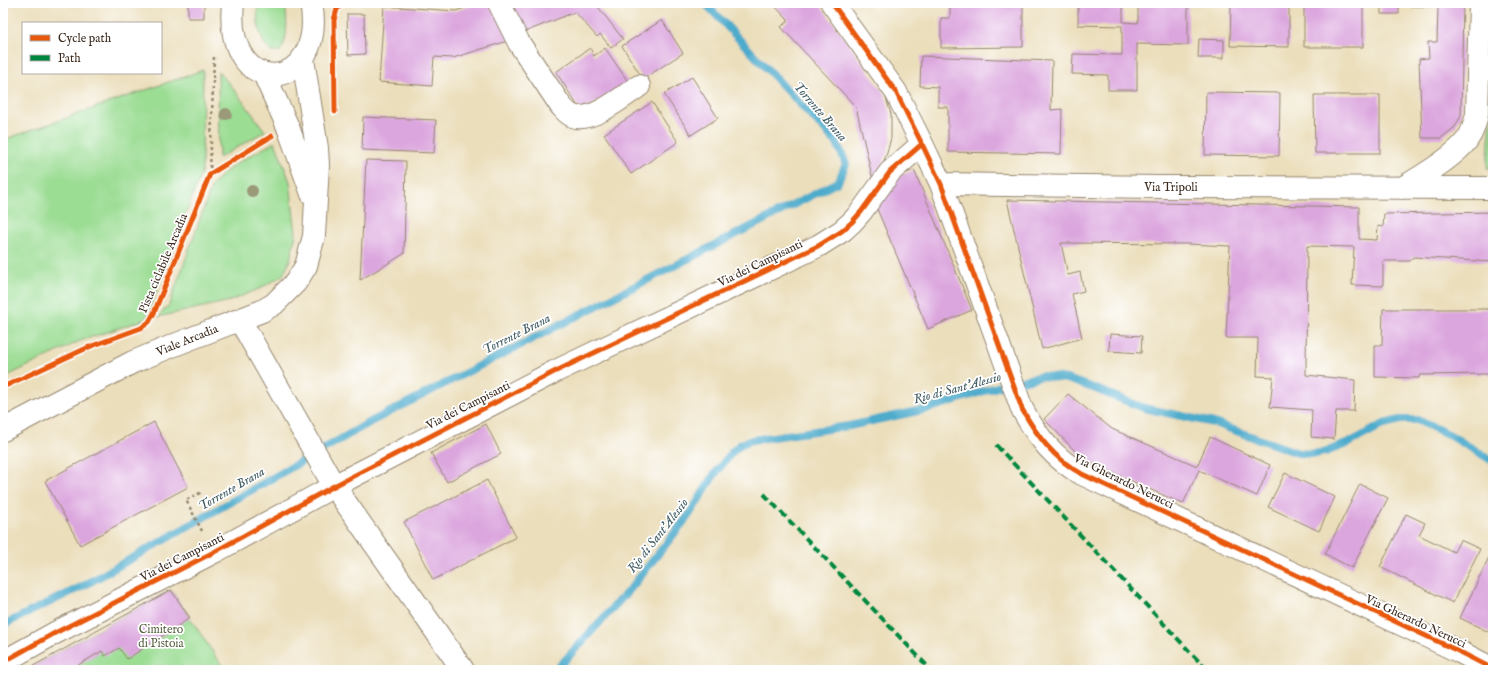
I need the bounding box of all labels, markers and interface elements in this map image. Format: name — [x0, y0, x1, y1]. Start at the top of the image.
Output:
legend — [22, 22, 162, 74]
text: Cycle path — [58, 31, 112, 47]
text: Path — [58, 51, 81, 66]
water label: Torrente Brana — [789, 78, 851, 146]
street label: Via Tripoli — [1143, 180, 1198, 196]
street label: Pista ciclabile Arcadia — [136, 210, 192, 315]
street label: Via dei Campisanti — [715, 236, 805, 292]
water label: Torrente Brana — [480, 310, 554, 359]
street label: Viale Arcadia — [153, 321, 221, 360]
water label: Rio di Sant'Alessio — [912, 368, 1003, 408]
street label: Via dei Campisanti — [423, 378, 513, 434]
street label: Via Gherardo Nerucci — [1070, 450, 1176, 512]
water label: Torrente Brana — [195, 463, 268, 515]
water label: Rio di Sant'Alessio — [624, 495, 693, 577]
street label: Via dei Campisanti — [137, 530, 227, 586]
street label: Via Gherardo Nerucci — [1362, 591, 1469, 651]
park label: Cimitero di Pistoia — [138, 622, 185, 651]

